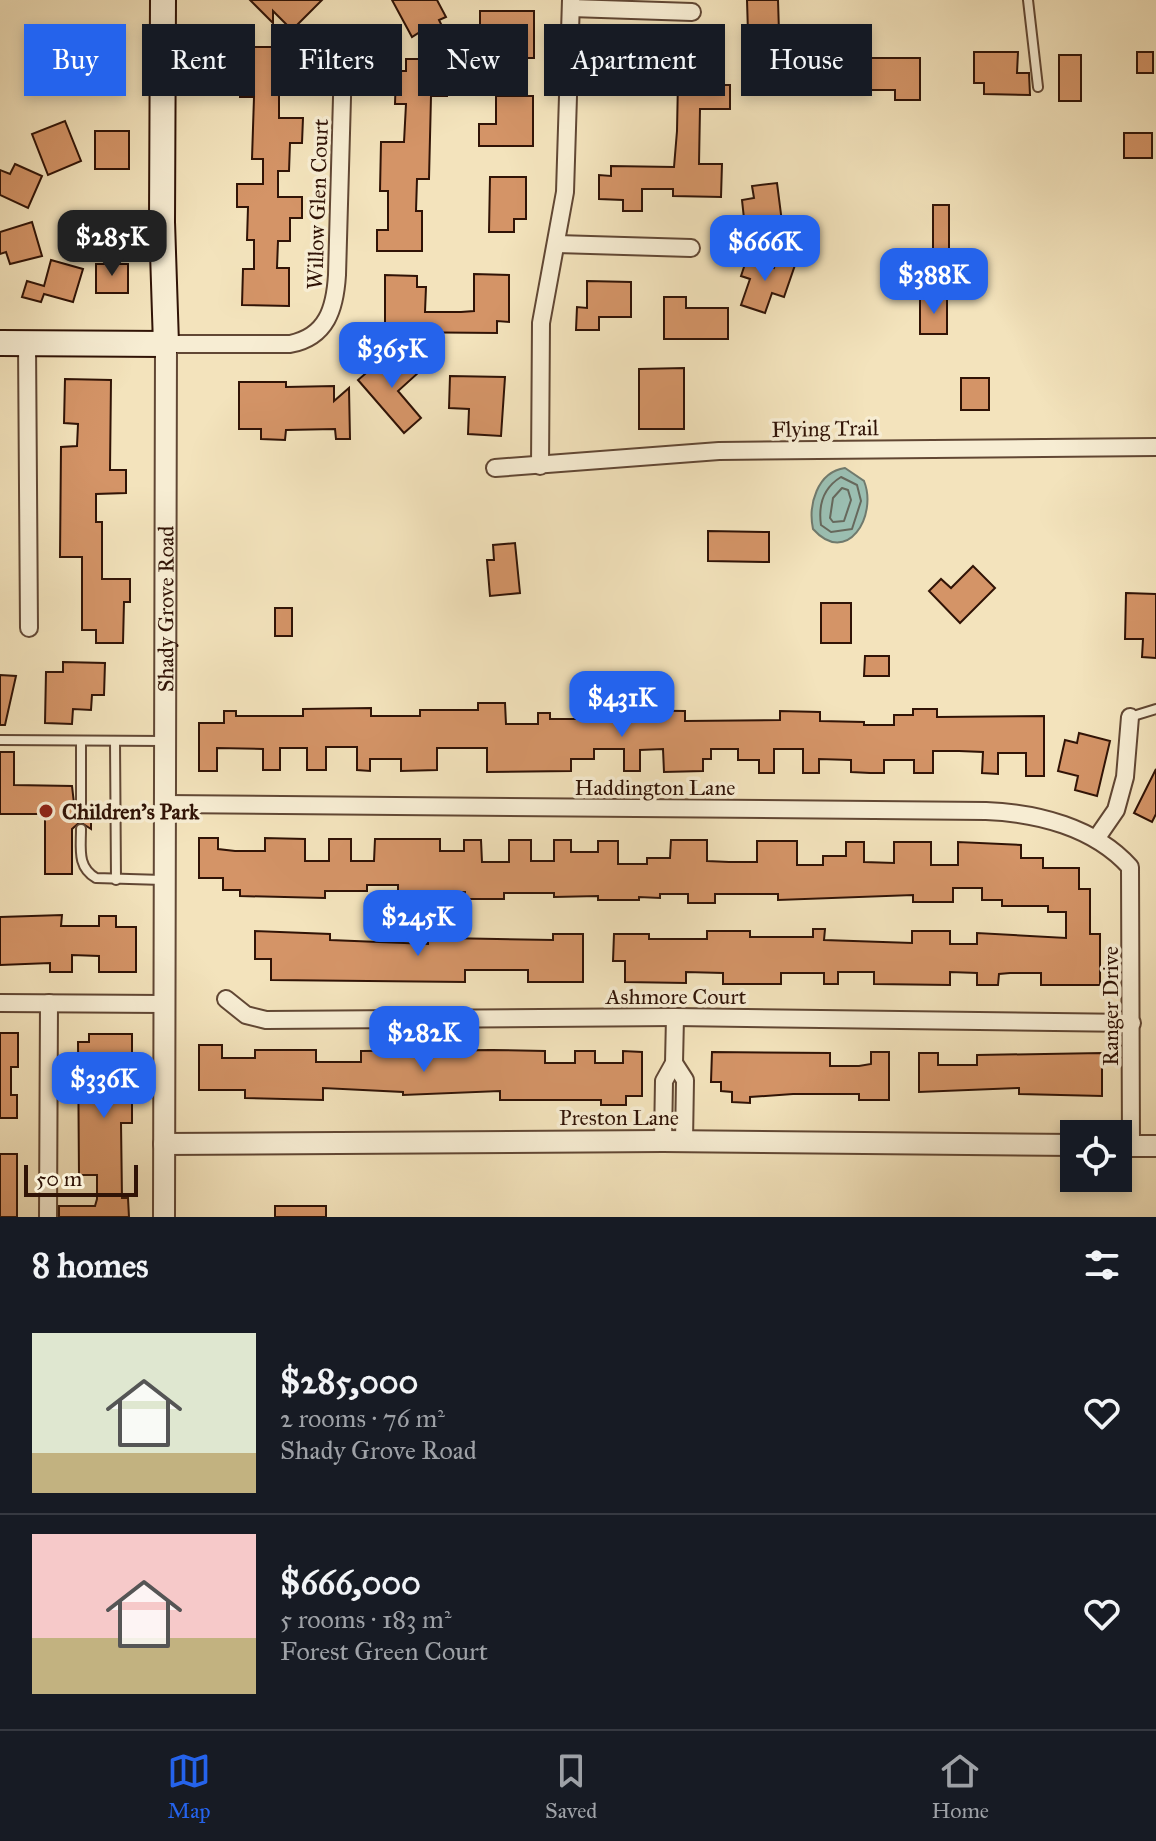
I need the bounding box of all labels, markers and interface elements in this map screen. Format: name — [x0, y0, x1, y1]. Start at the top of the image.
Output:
chip: Buy — [24, 24, 126, 96]
chip: Rent — [142, 24, 255, 96]
chip: Filters — [271, 24, 402, 96]
chip: New — [418, 24, 528, 96]
chip: Apartment — [544, 24, 725, 96]
chip: House — [741, 24, 872, 96]
street label: Willow Glen Court — [301, 118, 334, 290]
pin: $285K — [56, 210, 168, 278]
pin: $666K — [709, 215, 821, 283]
text: $285K — [76, 220, 148, 252]
text: $666K — [728, 225, 802, 257]
pin: $388K — [878, 248, 990, 316]
text: $388K — [898, 258, 970, 290]
pin: $365K — [336, 322, 448, 390]
text: $365K — [357, 332, 427, 364]
street label: Flying Trail — [771, 414, 879, 443]
street label: Shady Grove Road — [152, 526, 180, 692]
pin: $431K — [566, 671, 678, 739]
text: $431K — [587, 681, 657, 713]
street label: Haddington Lane — [575, 774, 735, 801]
place label: Children's Park — [62, 798, 200, 825]
marker: Children's Park — [37, 802, 55, 820]
pin: $245K — [362, 890, 474, 958]
text: $245K — [381, 900, 455, 932]
street label: Ranger Drive — [1097, 946, 1124, 1066]
street label: Ashmore Court — [605, 983, 747, 1010]
pin: $282K — [368, 1006, 480, 1074]
text: $282K — [387, 1016, 461, 1048]
pin: $336K — [48, 1052, 160, 1120]
text: $336K — [70, 1062, 138, 1094]
street label: Preston Lane — [559, 1104, 679, 1131]
map controls — [1060, 1120, 1132, 1192]
button: locate — [1060, 1120, 1132, 1192]
scale bar — [24, 1161, 138, 1197]
text: 50 m — [36, 1165, 82, 1192]
icon: filters — [1080, 1243, 1124, 1287]
text: 8 homes — [32, 1245, 148, 1286]
text: $285,000 — [280, 1361, 418, 1402]
icon: home — [96, 1365, 192, 1461]
icon: heart — [1080, 1391, 1124, 1435]
text: 2 rooms · 76 m² — [280, 1402, 445, 1434]
text: Shady Grove Road — [280, 1434, 477, 1466]
text: $666,000 — [280, 1562, 421, 1603]
icon: home — [96, 1566, 192, 1662]
icon: heart — [1080, 1592, 1124, 1636]
text: 5 rooms · 183 m² — [280, 1603, 452, 1635]
text: Forest Green Court — [280, 1635, 488, 1667]
tab: Map — [167, 1749, 211, 1824]
tab: Saved — [545, 1749, 597, 1824]
tab: Home — [931, 1749, 989, 1824]

